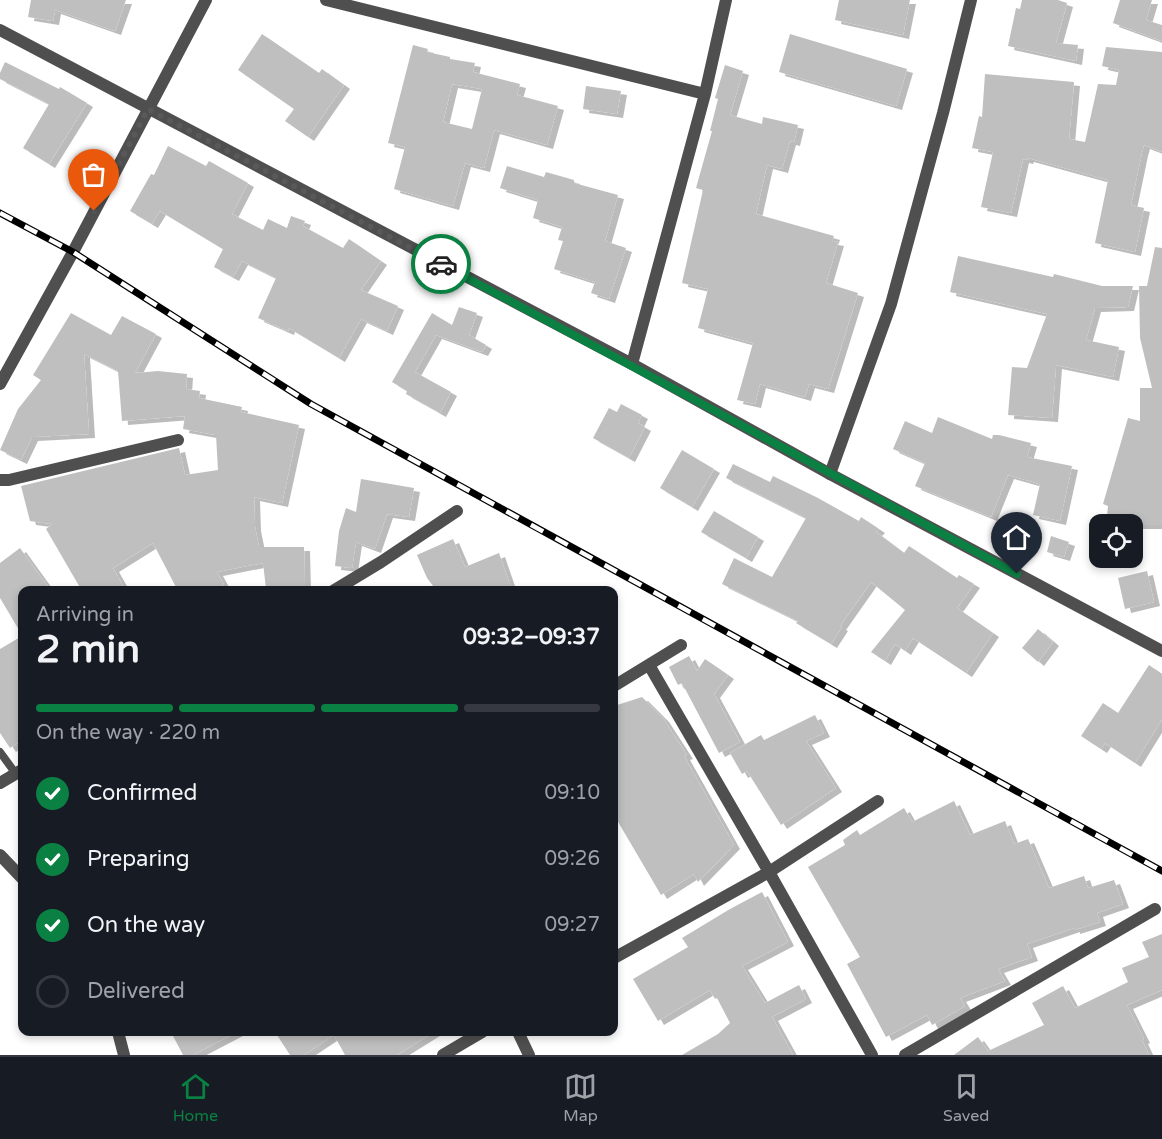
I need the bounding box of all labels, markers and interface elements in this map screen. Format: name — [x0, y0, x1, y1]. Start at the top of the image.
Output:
pin — [68, 149, 119, 211]
icon: bag — [77, 158, 110, 191]
courier — [411, 234, 471, 294]
icon: car — [425, 248, 458, 281]
pin — [991, 512, 1042, 574]
map controls — [1089, 514, 1143, 568]
button: locate — [1089, 514, 1143, 568]
icon: home — [1000, 521, 1033, 554]
text: Arriving in — [36, 603, 134, 627]
text: 09:32–09:37 — [463, 624, 600, 650]
text: 2 min — [36, 626, 140, 673]
text: On the way · 220 m — [36, 721, 220, 745]
icon: check — [36, 777, 69, 810]
text: Confirmed — [87, 780, 197, 806]
text: 09:10 — [545, 781, 600, 805]
icon: check — [36, 843, 69, 876]
text: Preparing — [87, 846, 190, 872]
text: 09:26 — [545, 847, 600, 871]
icon: check — [36, 909, 69, 942]
text: On the way — [87, 912, 205, 938]
text: 09:27 — [545, 913, 600, 937]
text: Delivered — [87, 978, 185, 1004]
tab: Home — [173, 1070, 218, 1126]
tab: Map — [563, 1070, 598, 1126]
tab: Saved — [943, 1070, 989, 1126]

